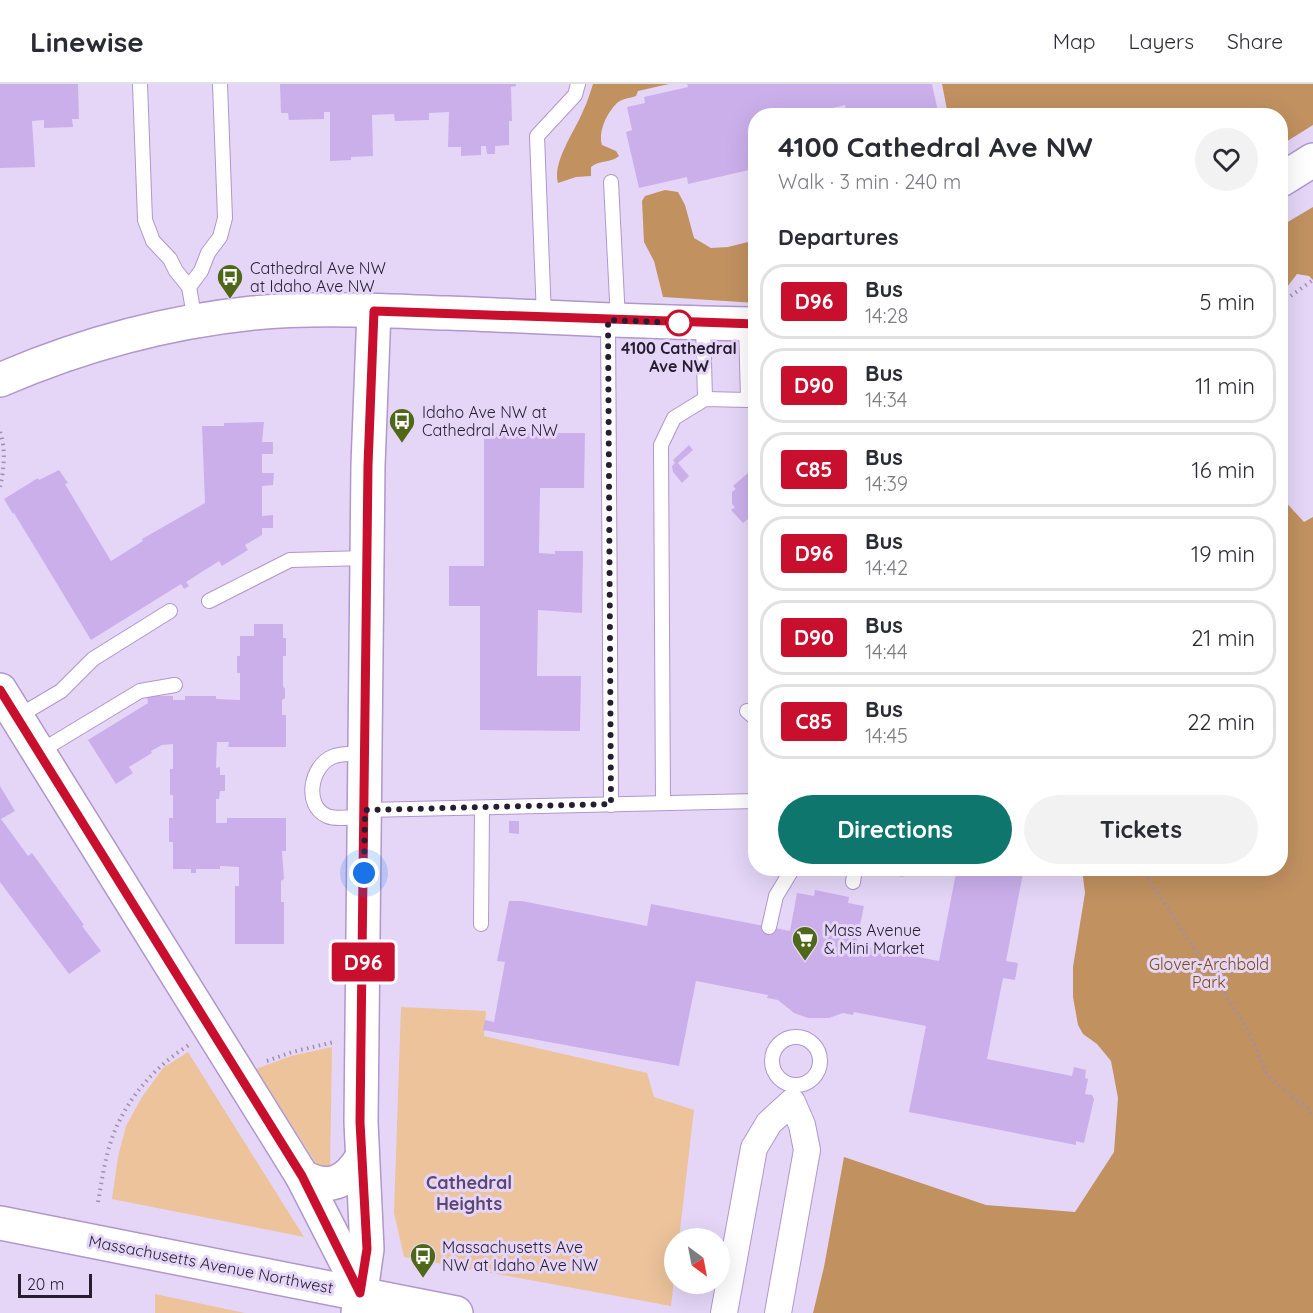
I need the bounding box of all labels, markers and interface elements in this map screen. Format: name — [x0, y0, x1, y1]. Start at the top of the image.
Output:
text: Linewise — [30, 24, 144, 59]
text: Map — [1053, 28, 1096, 54]
text: Layers — [1129, 28, 1194, 54]
text: Share — [1227, 28, 1283, 54]
button: heart — [1195, 128, 1258, 191]
text: 4100 Cathedral Ave NW — [778, 129, 1093, 164]
text: Walk · 3 min · 240 m — [778, 169, 961, 194]
text: Departures — [778, 223, 899, 251]
place label: Cathedral Ave NW at Idaho Ave NW — [250, 258, 386, 296]
bus stop icon: Cathedral Ave NW at Idaho Ave NW — [215, 262, 245, 300]
text: Bus — [865, 275, 903, 303]
text: D96 — [795, 288, 833, 314]
text: 5 min — [1200, 288, 1255, 316]
text: 14:28 — [865, 303, 908, 328]
marker: 4100 Cathedral Ave NW — [666, 310, 692, 336]
place label: 4100 Cathedral Ave NW — [621, 338, 737, 376]
text: Bus — [865, 359, 903, 387]
text: D90 — [794, 372, 834, 398]
text: 11 min — [1195, 372, 1255, 400]
text: 14:34 — [865, 387, 907, 412]
place label: Idaho Ave NW at Cathedral Ave NW — [422, 402, 558, 440]
bus stop icon: Idaho Ave NW at Cathedral Ave NW — [387, 406, 417, 444]
text: Bus — [865, 443, 903, 471]
text: C85 — [796, 456, 832, 482]
text: 16 min — [1192, 456, 1255, 484]
text: 14:39 — [865, 471, 908, 496]
text: Bus — [865, 527, 903, 555]
text: D96 — [795, 540, 833, 566]
text: 19 min — [1191, 540, 1255, 568]
text: 14:42 — [865, 555, 908, 580]
text: Bus — [865, 611, 903, 639]
text: D90 — [794, 624, 834, 650]
text: 21 min — [1191, 624, 1255, 652]
text: 14:44 — [865, 639, 907, 664]
text: Bus — [865, 695, 903, 723]
text: C85 — [796, 708, 832, 734]
text: 22 min — [1187, 708, 1255, 736]
text: 14:45 — [865, 723, 908, 748]
button: Directions — [778, 795, 1012, 864]
button: Tickets — [1024, 795, 1258, 864]
your location — [349, 858, 379, 888]
place label: Mass Avenue & Mini Market — [824, 920, 925, 958]
supermarket icon: Mass Avenue & Mini Market — [790, 924, 820, 962]
line badge: D96 — [328, 942, 398, 982]
text: D96 — [344, 949, 382, 975]
park label: Glover-Archbold Park — [1149, 954, 1269, 992]
district label: Cathedral Heights — [426, 1171, 512, 1215]
north arrow — [664, 1228, 730, 1294]
map controls — [664, 1228, 730, 1294]
street label: Massachusetts Avenue Northwest — [87, 1230, 335, 1298]
place label: Massachusetts Ave NW at Idaho Ave NW — [442, 1237, 598, 1275]
bus stop icon: Massachusetts Ave NW at Idaho Ave NW — [408, 1241, 438, 1279]
scale bar — [18, 1271, 92, 1298]
text: 20 m — [27, 1274, 64, 1294]

